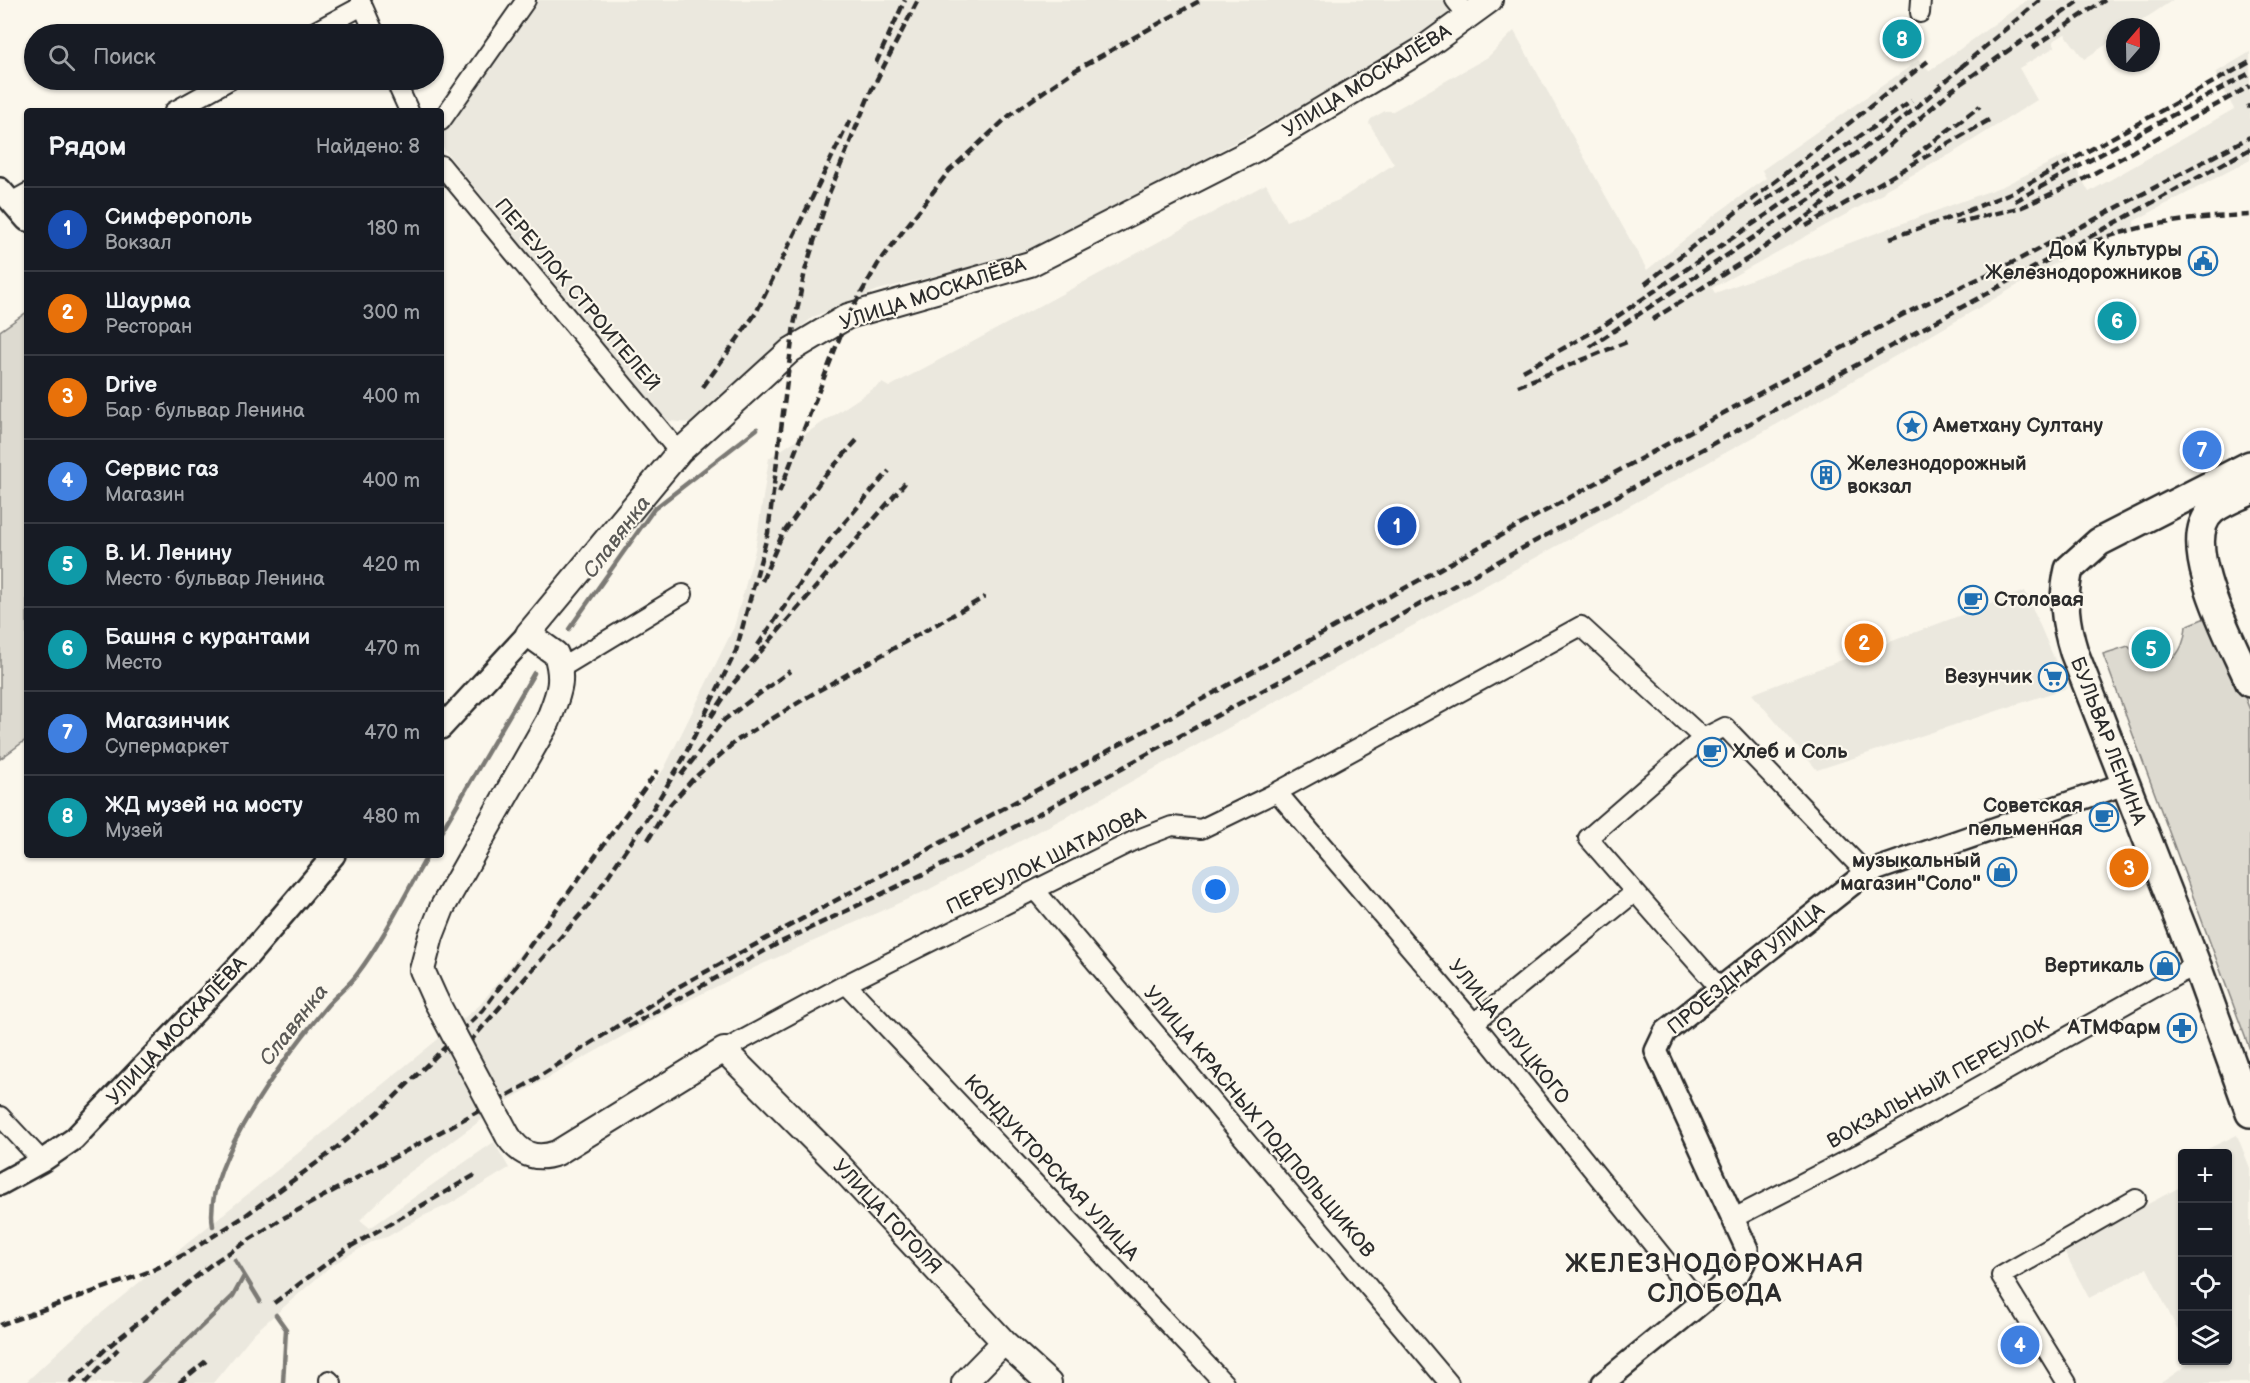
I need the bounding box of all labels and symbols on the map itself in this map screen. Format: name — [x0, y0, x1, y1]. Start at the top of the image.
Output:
pin: 8 — [1882, 16, 1922, 62]
street label: УЛИЦА МОСКАЛЁВА — [1278, 18, 1456, 143]
north arrow — [2106, 18, 2160, 72]
street label: ПЕРЕУЛОК СТРОИТЕЛЕЙ — [489, 194, 665, 396]
place label: Дом Культуры Железнодорожников — [1985, 238, 2182, 285]
public building icon: Дом Культуры Железнодорожников — [2187, 245, 2219, 277]
street label: УЛИЦА МОСКАЛЁВА — [837, 251, 1030, 335]
pin: 6 — [2098, 298, 2136, 344]
place icon: Аметхану Султану — [1896, 410, 1928, 442]
place label: Аметхану Султану — [1932, 414, 2103, 438]
pin: 7 — [2182, 428, 2222, 472]
place label: Железнодорожный вокзал — [1847, 452, 2027, 499]
building icon: Железнодорожный вокзал — [1810, 459, 1842, 491]
water label: Славянка — [578, 491, 656, 583]
pin: 1 — [1378, 504, 1416, 548]
cafe icon: Столовая — [1957, 584, 1989, 616]
place label: Столовая — [1994, 588, 2084, 612]
pin: 2 — [1844, 620, 1884, 666]
pin: 5 — [2132, 626, 2170, 672]
street label: БУЛЬВАР ЛЕНИНА — [2065, 654, 2151, 829]
supermarket icon: Везунчик — [2037, 661, 2069, 693]
place label: Везунчик — [1944, 665, 2032, 689]
cafe icon: Хлеб и Соль — [1696, 736, 1728, 768]
place label: Хлеб и Соль — [1732, 740, 1848, 764]
place label: Советская пельменная — [1968, 794, 2083, 841]
cafe icon: Советская пельменная — [2088, 801, 2120, 833]
street label: ПЕРЕУЛОК ШАТАЛОВА — [942, 802, 1151, 920]
pin: 3 — [2110, 846, 2148, 890]
place label: музыкальный магазин"Соло" — [1840, 849, 1981, 896]
shop icon: музыкальный магазин"Соло" — [1986, 856, 2018, 888]
your location — [1201, 875, 1230, 904]
street label: ПРОЕЗДНАЯ УЛИЦА — [1663, 898, 1830, 1040]
shop icon: Вертикаль — [2149, 950, 2181, 982]
street label: УЛИЦА МОСКАЛЁВА — [101, 951, 253, 1110]
place label: Вертикаль — [2044, 954, 2145, 978]
street label: УЛИЦА СЛУЦКОГО — [1443, 955, 1575, 1109]
water label: Славянка — [254, 979, 334, 1071]
street label: УЛИЦА КРАСНЫХ ПОДПОЛЬЩИКОВ — [1138, 982, 1380, 1263]
street label: ВОКЗАЛЬНЫЙ ПЕРЕУЛОК — [1823, 1012, 2053, 1154]
pharmacy icon: АТМФарм — [2166, 1012, 2198, 1044]
place label: АТМФарм — [2067, 1016, 2161, 1040]
street label: КОНДУКТОРСКАЯ УЛИЦА — [958, 1070, 1144, 1267]
street label: УЛИЦА ГОГОЛЯ — [828, 1155, 946, 1279]
district label: ЖЕЛЕЗНОДОРОЖНАЯ СЛОБОДА — [1565, 1249, 1865, 1310]
pin: 4 — [2000, 1322, 2040, 1368]

